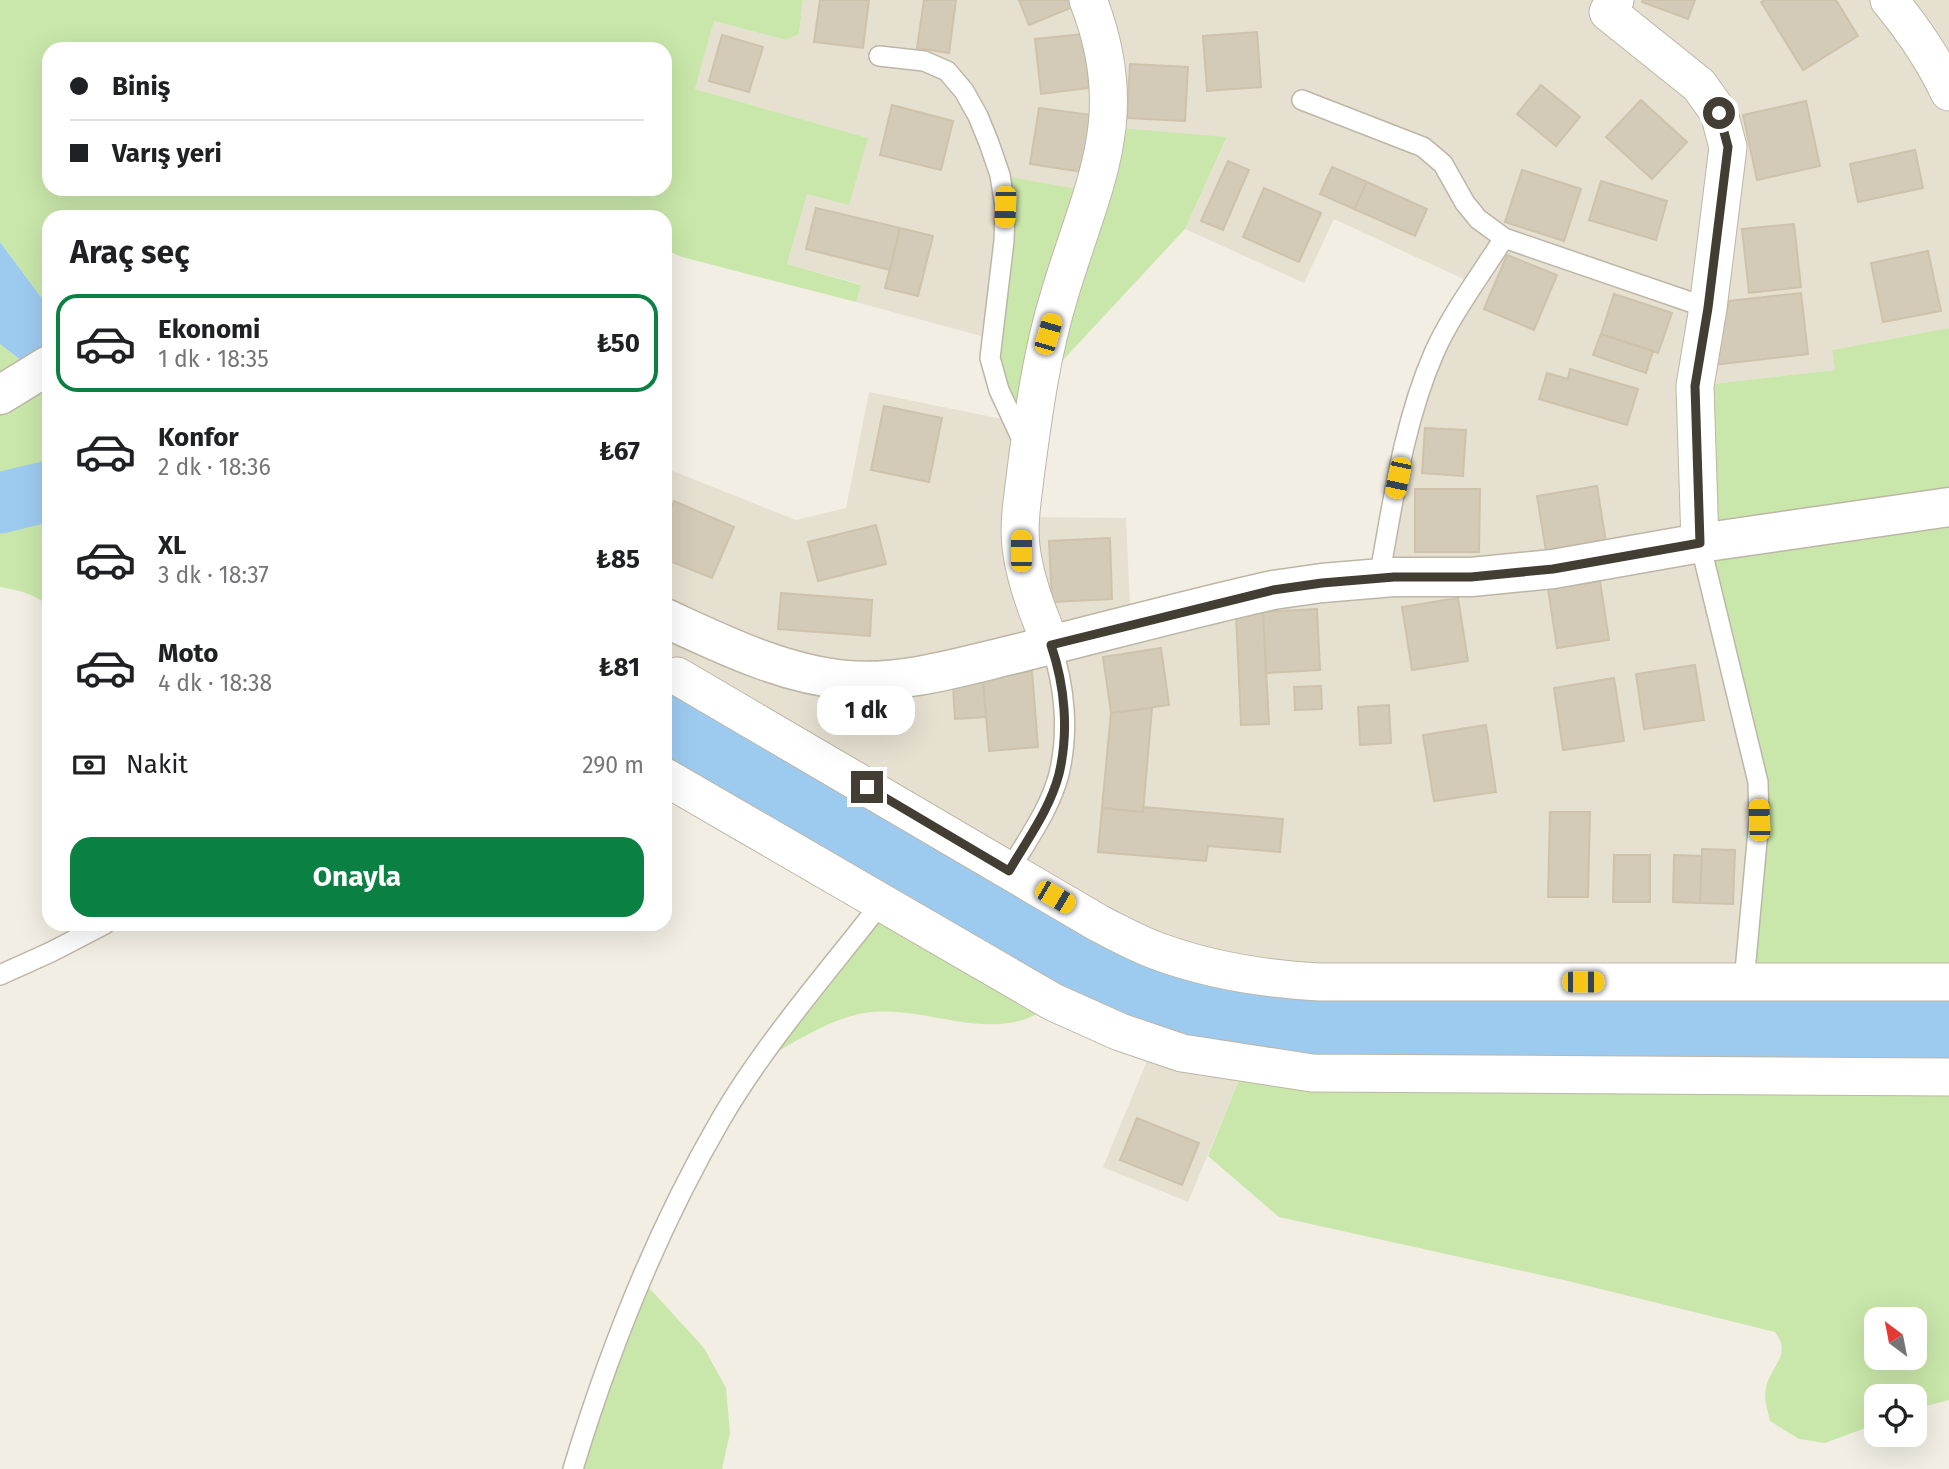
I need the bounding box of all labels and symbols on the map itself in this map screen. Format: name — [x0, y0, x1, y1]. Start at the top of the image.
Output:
route start — [1703, 97, 1735, 129]
car — [994, 186, 1017, 228]
car — [1033, 311, 1064, 357]
car — [1384, 455, 1413, 501]
car — [1011, 530, 1032, 572]
callout: 1 dk — [818, 686, 916, 734]
route end — [851, 771, 883, 803]
car — [1748, 799, 1771, 841]
car — [1032, 877, 1079, 917]
car — [1563, 972, 1605, 993]
north arrow — [1864, 1307, 1927, 1370]

